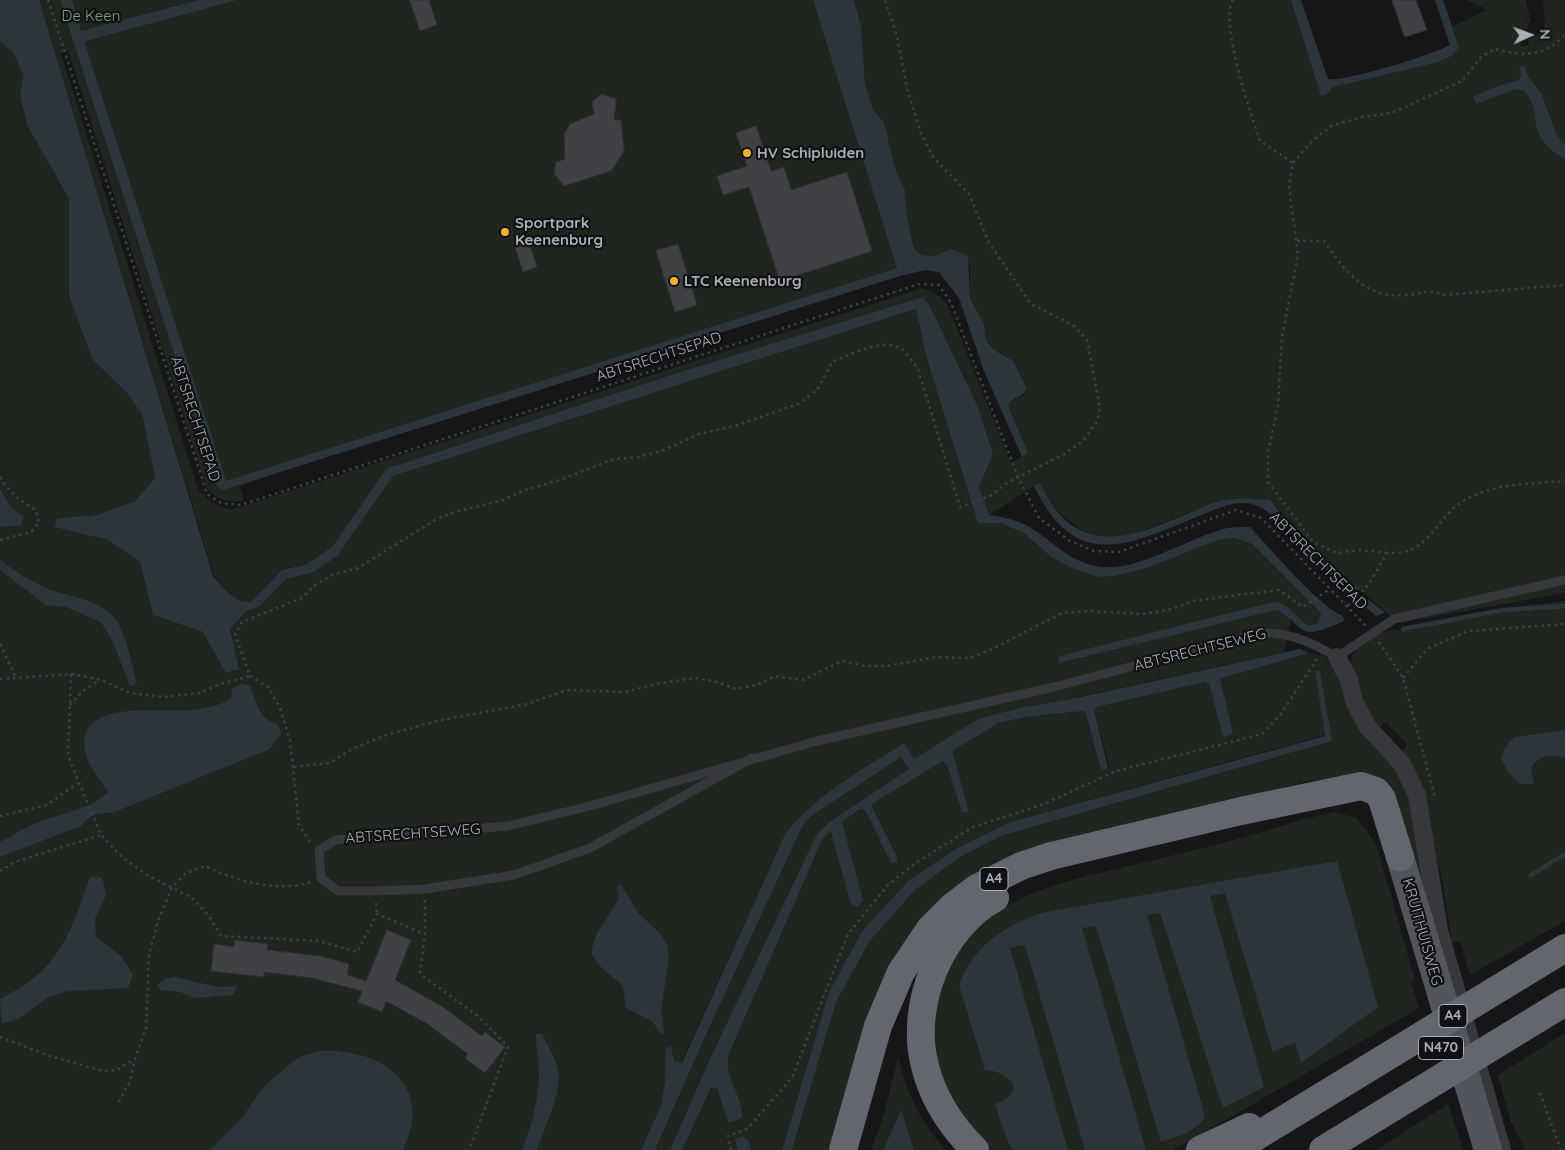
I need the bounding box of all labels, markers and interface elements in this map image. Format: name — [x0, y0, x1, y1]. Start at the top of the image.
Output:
park label: De Keen — [62, 7, 120, 25]
north arrow — [1505, 10, 1555, 60]
text: N — [1536, 29, 1554, 40]
place label: HV Schipluiden — [757, 144, 864, 162]
marker: HV Schipluiden — [741, 147, 753, 159]
place label: Sportpark Keenenburg — [515, 214, 603, 249]
marker: Sportpark Keenenburg — [499, 226, 511, 238]
place label: LTC Keenenburg — [684, 272, 802, 290]
marker: LTC Keenenburg — [668, 275, 680, 287]
street label: ABTSRECHTSEPAD — [594, 328, 724, 386]
street label: ABTSRECHTSEPAD — [166, 354, 224, 484]
street label: ABTSRECHTSEPAD — [1265, 508, 1371, 614]
street label: ABTSRECHTSEWEG — [1132, 625, 1268, 675]
street label: ABTSRECHTSEWEG — [345, 820, 481, 848]
road number: A4 — [980, 868, 1008, 891]
street label: KRUITHUISWEG — [1398, 876, 1446, 988]
road number: A4 — [1439, 1004, 1467, 1028]
road number: N470 — [1418, 1036, 1464, 1060]

